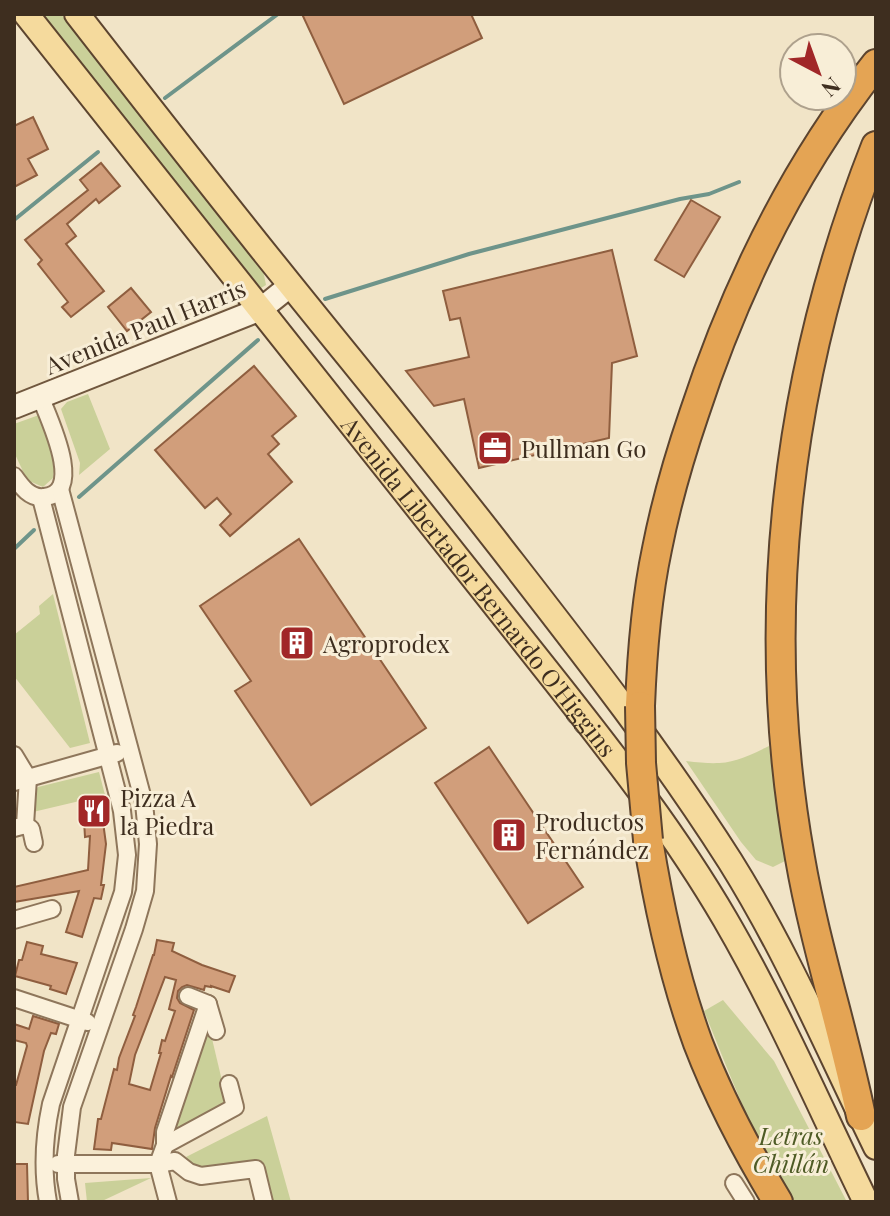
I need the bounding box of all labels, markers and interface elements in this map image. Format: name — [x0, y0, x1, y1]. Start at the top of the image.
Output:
north arrow — [778, 32, 858, 112]
text: N — [816, 71, 848, 104]
street label: Avenida Paul Harris — [39, 271, 250, 381]
street label: Avenida Libertador Bernardo O'Higgins — [334, 408, 624, 763]
office icon: Pullman Go — [476, 429, 514, 467]
place label: Pullman Go — [521, 432, 646, 464]
building icon: Agroprodex — [278, 624, 316, 662]
place label: Agroprodex — [322, 627, 450, 659]
place label: Pizza A la Piedra — [120, 781, 214, 841]
restaurant icon: Pizza A la Piedra — [75, 792, 113, 830]
place label: Productos Fernández — [535, 805, 649, 865]
building icon: Productos Fernández — [490, 816, 528, 854]
park label: Letras Chillán — [753, 1119, 829, 1179]

